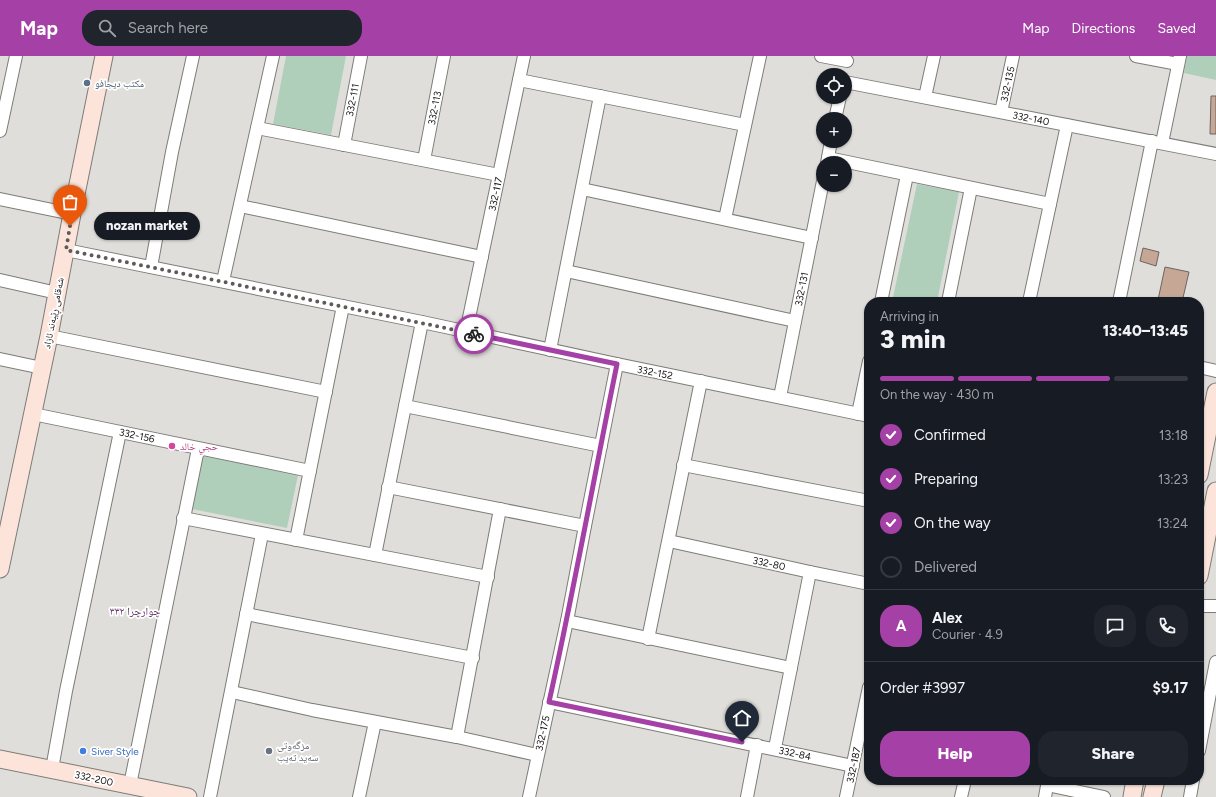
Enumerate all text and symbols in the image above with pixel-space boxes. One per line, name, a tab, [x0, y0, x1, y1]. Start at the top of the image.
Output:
search box	[82, 10, 362, 46]
text: Map	[20, 17, 58, 40]
icon: search	[96, 17, 118, 39]
text: Search here	[128, 19, 208, 37]
text: Map	[1022, 20, 1050, 37]
text: Directions	[1072, 20, 1135, 37]
text: Saved	[1157, 20, 1196, 37]
street label: 332-135	[997, 65, 1018, 103]
map controls	[816, 68, 852, 192]
button: locate	[816, 68, 852, 104]
place label: مكتب ديجافو	[95, 77, 144, 90]
marker: مكتب ديجافو	[82, 78, 92, 88]
street label: 332-111	[343, 83, 362, 118]
street label: 332-113	[425, 90, 444, 126]
street label: 332-140	[1011, 109, 1050, 128]
button: +	[816, 112, 852, 148]
button: −	[816, 156, 852, 192]
street label: 332-117	[486, 175, 506, 212]
pin	[53, 185, 87, 226]
icon: bag	[59, 191, 81, 213]
callout: nozan market	[94, 212, 200, 240]
text: nozan market	[106, 218, 188, 233]
street label: 332-131	[792, 271, 811, 307]
street label: شەقامی ڕێبەند ئازاد	[40, 276, 68, 350]
text: Arriving in	[880, 309, 939, 324]
courier	[454, 314, 494, 354]
text: 13:40–13:45	[1103, 322, 1188, 340]
icon: bike	[463, 323, 485, 345]
text: 3 min	[880, 323, 946, 355]
street label: 332-152	[636, 363, 674, 382]
text: On the way · 430 m	[880, 387, 994, 402]
icon: check	[880, 424, 902, 446]
street label: 332-156	[118, 425, 156, 446]
text: Confirmed	[914, 426, 986, 444]
text: 13:18	[1159, 428, 1188, 443]
place label: حجي خالد	[180, 440, 219, 455]
marker: حجي خالد	[167, 441, 177, 451]
icon: check	[880, 468, 902, 490]
text: Preparing	[914, 470, 978, 488]
text: 13:23	[1158, 472, 1188, 487]
icon: check	[880, 512, 902, 534]
text: On the way	[914, 514, 991, 532]
text: 13:24	[1157, 516, 1188, 531]
street label: 332-80	[751, 554, 786, 573]
text: Delivered	[914, 558, 977, 576]
district label: چوارچرا ٣٣٢	[110, 605, 160, 618]
button: chat	[1094, 605, 1136, 647]
button: phone	[1146, 605, 1188, 647]
text: Alex	[932, 609, 962, 627]
text: A	[896, 617, 906, 635]
text: Courier · 4.9	[932, 627, 1003, 642]
text: Order #3997	[880, 679, 965, 697]
text: $9.17	[1153, 679, 1188, 697]
pin	[725, 701, 759, 742]
icon: home	[731, 707, 753, 729]
street label: 332-175	[532, 714, 553, 752]
button: Help	[880, 731, 1030, 777]
button: Share	[1038, 731, 1188, 777]
place label: مزگەوتی سەید تەیب	[277, 739, 319, 764]
street label: 332-84	[777, 744, 812, 763]
place label: Siver Style	[91, 745, 139, 758]
street label: 332-187	[843, 745, 864, 784]
marker: Siver Style	[78, 746, 88, 756]
marker: مزگەوتی سەید تەیب	[264, 746, 274, 756]
street label: 332-200	[73, 768, 114, 789]

